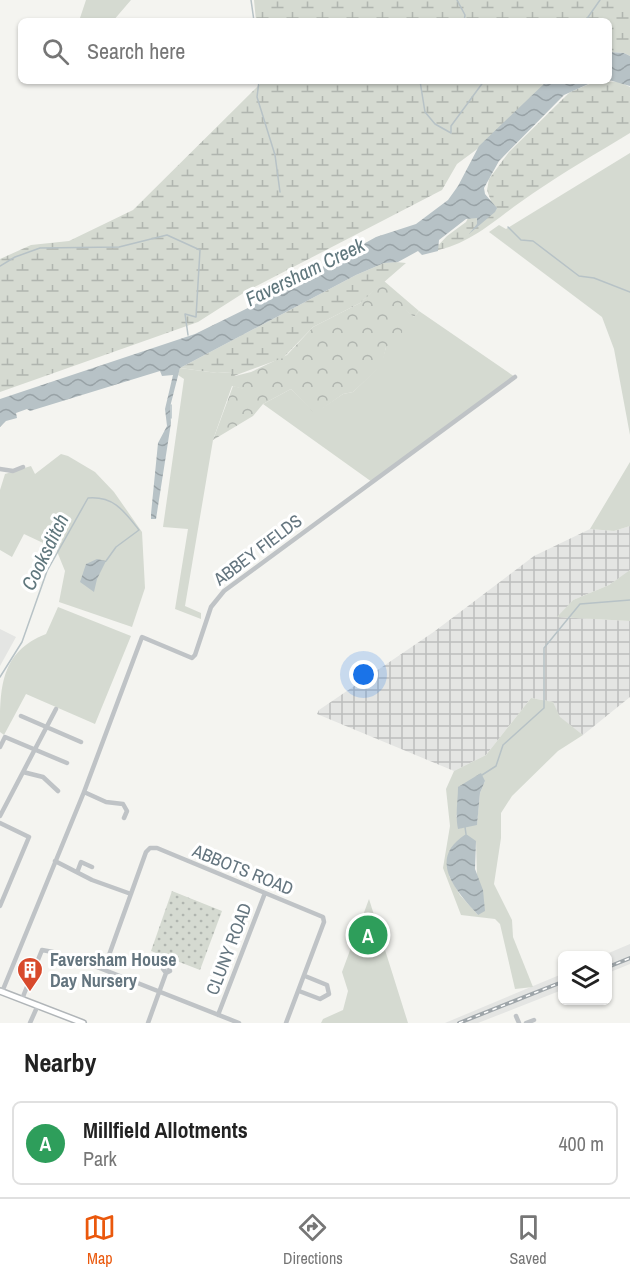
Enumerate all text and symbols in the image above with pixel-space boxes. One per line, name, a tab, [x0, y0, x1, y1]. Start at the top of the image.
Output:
search box	[18, 18, 612, 84]
icon: search	[39, 35, 72, 68]
text: Search here	[87, 36, 185, 66]
water label: Faversham Creek	[241, 231, 370, 312]
street label: ABBEY FIELDS	[208, 508, 307, 592]
water label: Cooksditch	[14, 509, 75, 595]
your location	[349, 660, 378, 689]
street label: ABBOTS ROAD	[188, 838, 297, 901]
street label: CLUNY ROAD	[200, 899, 257, 998]
pin: A	[348, 912, 388, 958]
place label: Faversham House Day Nursery	[50, 947, 176, 993]
map controls	[558, 951, 612, 1005]
button: layers	[558, 951, 612, 1005]
building icon: Faversham House Day Nursery	[15, 955, 45, 993]
text: Nearby	[24, 1045, 96, 1080]
text: Millfield Allotments	[83, 1115, 248, 1145]
text: A	[40, 1130, 51, 1157]
text: 400 m	[558, 1130, 604, 1157]
text: Park	[83, 1145, 117, 1172]
tab: Map	[83, 1211, 116, 1269]
tab: Directions	[283, 1211, 343, 1269]
tab: Saved	[509, 1211, 547, 1269]

